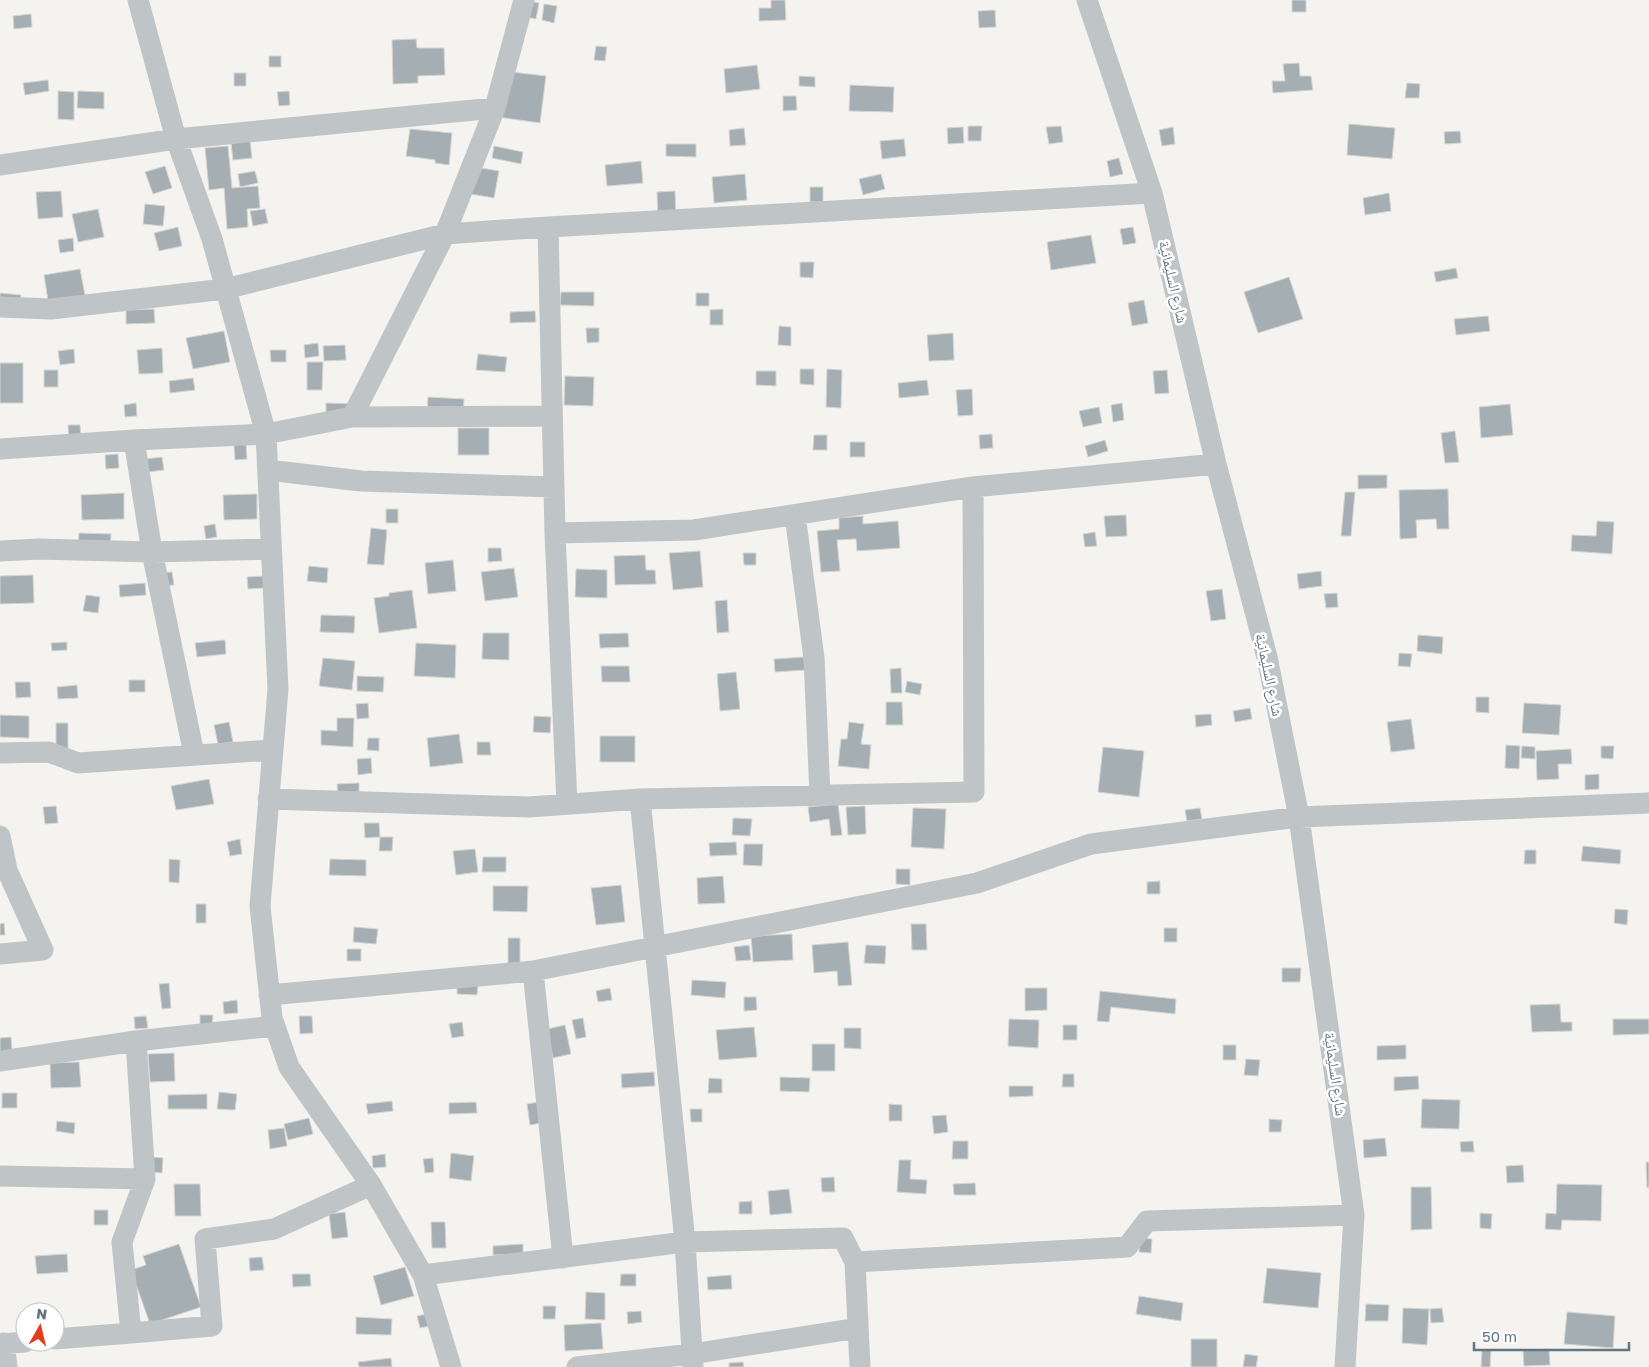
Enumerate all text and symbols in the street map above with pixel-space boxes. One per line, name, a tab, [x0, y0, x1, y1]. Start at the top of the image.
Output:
street label: شارع السليمانية	[1154, 239, 1192, 325]
street label: شارع السليمانية	[1250, 632, 1288, 718]
street label: شارع السليمانية	[1319, 1031, 1351, 1117]
north arrow	[15, 1302, 65, 1352]
text: N	[35, 1304, 48, 1323]
scale bar	[1474, 1320, 1629, 1352]
text: 50 m	[1482, 1327, 1517, 1345]

